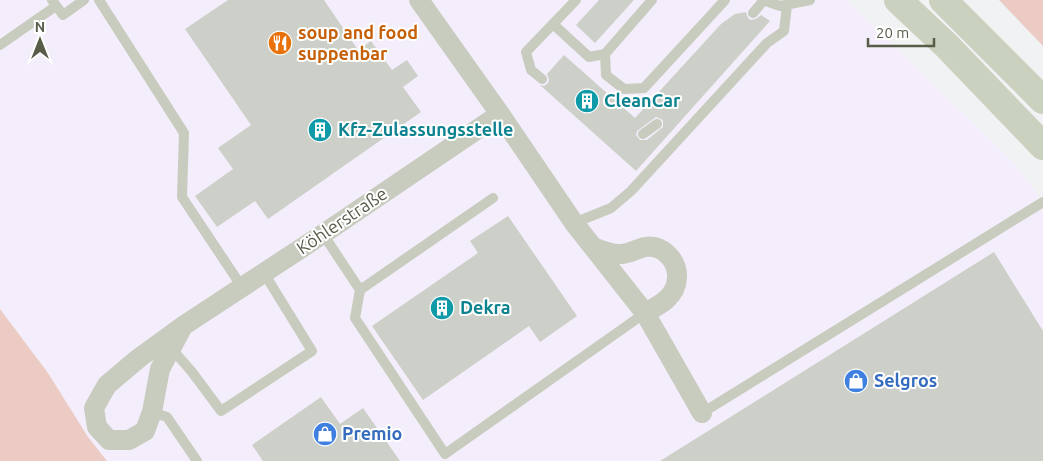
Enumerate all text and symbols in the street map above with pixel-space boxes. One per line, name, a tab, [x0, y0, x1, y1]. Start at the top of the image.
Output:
north arrow	[15, 15, 65, 65]
scale bar	[868, 15, 934, 47]
text: N	[35, 19, 45, 35]
place label: soup and food suppenbar	[298, 22, 418, 63]
text: 20 m	[876, 24, 909, 41]
restaurant icon: soup and food suppenbar	[267, 30, 293, 56]
building icon: CleanCar	[574, 88, 600, 114]
place label: CleanCar	[604, 90, 681, 110]
building icon: Kfz-Zulassungsstelle	[307, 117, 333, 143]
place label: Kfz-Zulassungsstelle	[338, 119, 513, 139]
street label: Köhlerstraße	[292, 183, 390, 258]
building icon: Dekra	[429, 295, 455, 321]
place label: Dekra	[460, 297, 511, 317]
shop icon: Selgros	[843, 368, 869, 394]
place label: Selgros	[874, 370, 937, 390]
shop icon: Premio	[312, 421, 338, 447]
place label: Premio	[342, 423, 402, 443]

